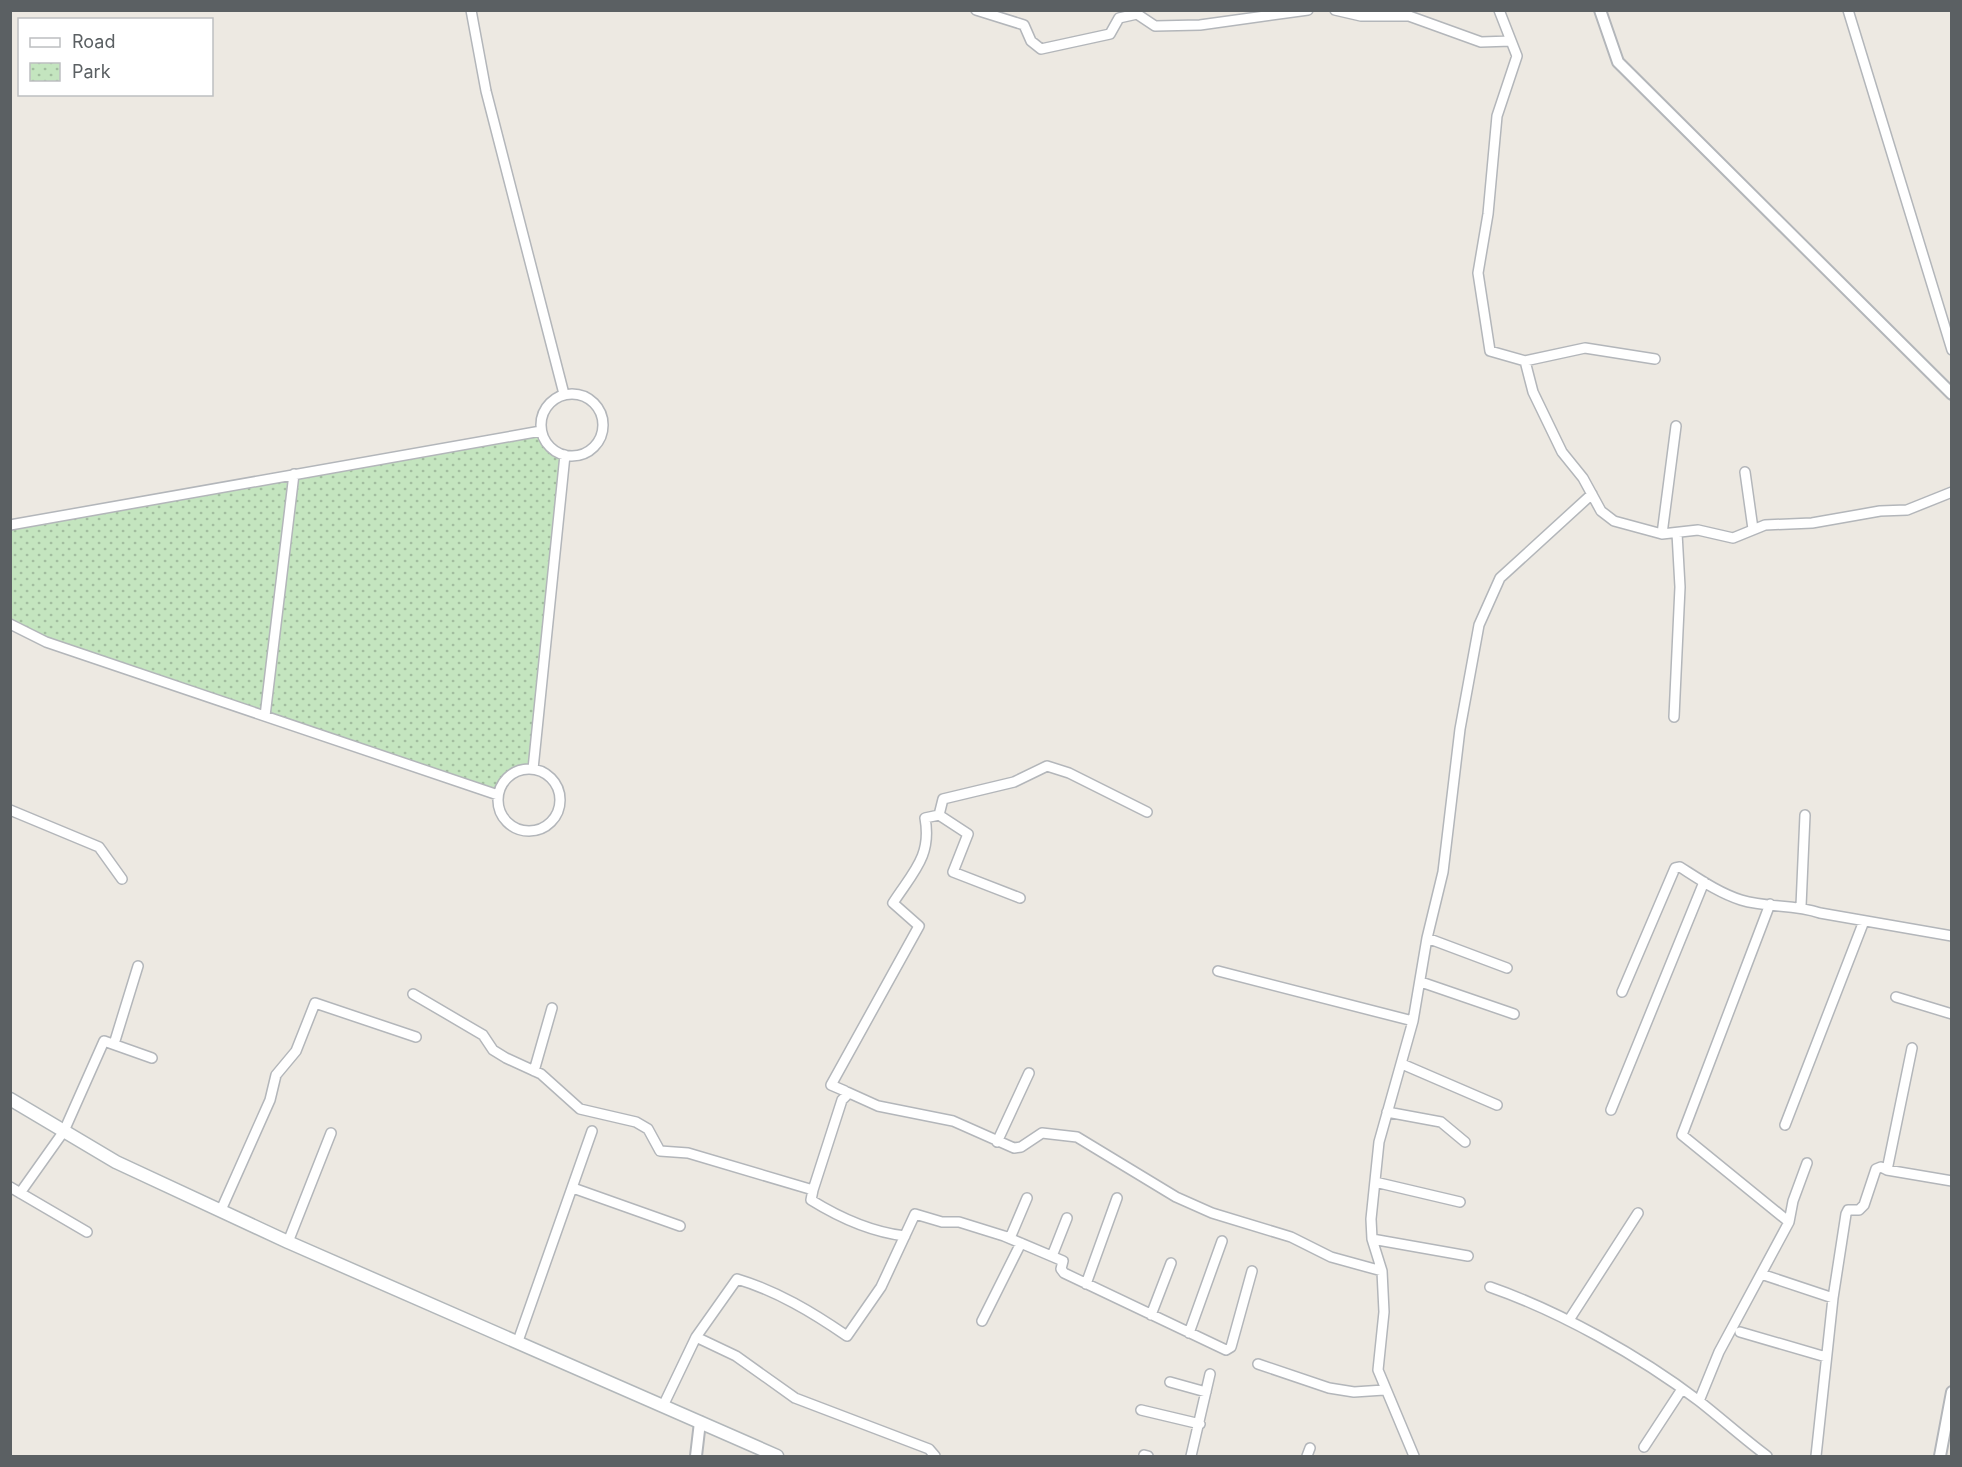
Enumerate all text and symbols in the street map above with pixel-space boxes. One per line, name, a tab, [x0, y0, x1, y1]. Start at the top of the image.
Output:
legend	[18, 18, 213, 96]
text: Road	[72, 31, 115, 52]
text: Park	[72, 61, 111, 82]

